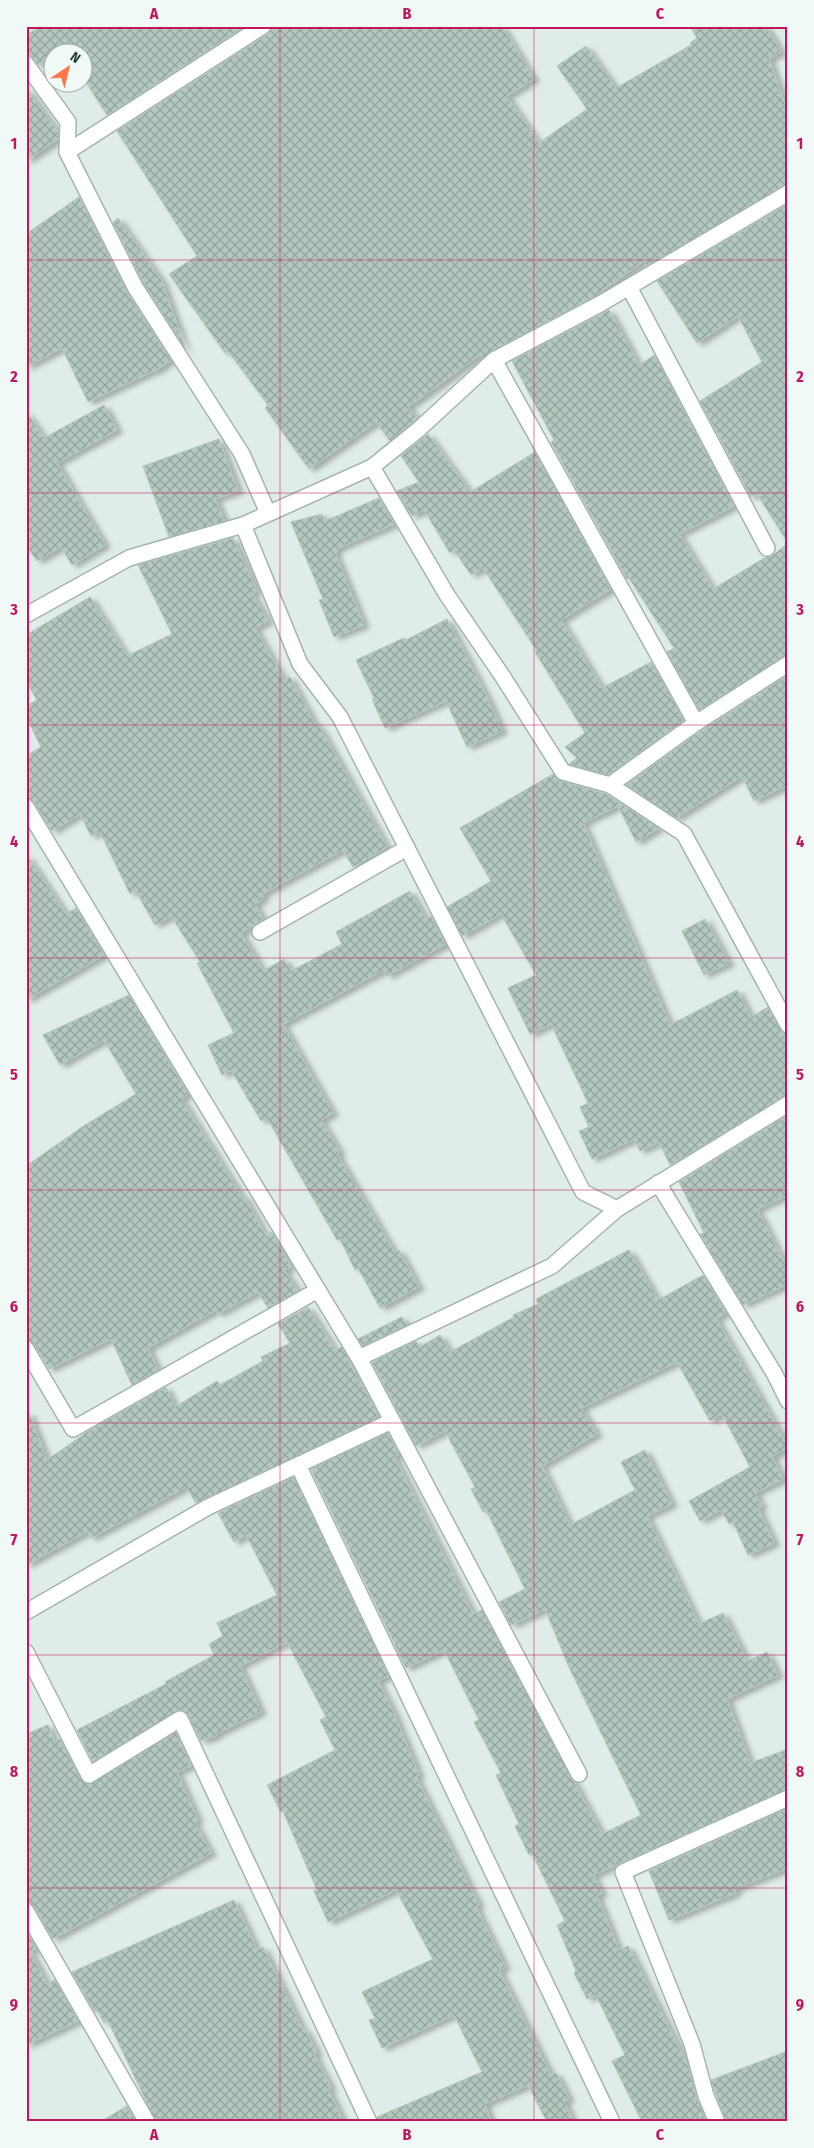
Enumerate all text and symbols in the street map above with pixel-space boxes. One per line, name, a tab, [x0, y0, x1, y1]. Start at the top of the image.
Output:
text: A	[149, 4, 159, 23]
text: B	[403, 4, 412, 23]
text: C	[656, 4, 665, 23]
north arrow	[42, 42, 92, 92]
text: N	[67, 48, 83, 67]
text: 1	[11, 134, 17, 153]
text: 1	[797, 134, 803, 153]
text: 2	[9, 367, 18, 386]
text: 2	[795, 367, 804, 386]
text: 3	[9, 600, 18, 619]
text: 3	[795, 600, 804, 619]
text: 4	[10, 832, 18, 851]
text: 4	[796, 832, 804, 851]
text: 5	[10, 1065, 18, 1084]
text: 5	[796, 1065, 804, 1084]
text: 6	[10, 1297, 18, 1316]
text: 6	[796, 1297, 804, 1316]
text: 7	[11, 1530, 18, 1549]
text: 7	[797, 1530, 804, 1549]
text: 8	[10, 1762, 19, 1781]
text: 8	[796, 1762, 805, 1781]
text: 9	[10, 1995, 18, 2014]
text: 9	[796, 1995, 804, 2014]
text: A	[149, 2125, 159, 2144]
text: B	[403, 2125, 412, 2144]
text: C	[656, 2125, 665, 2144]

